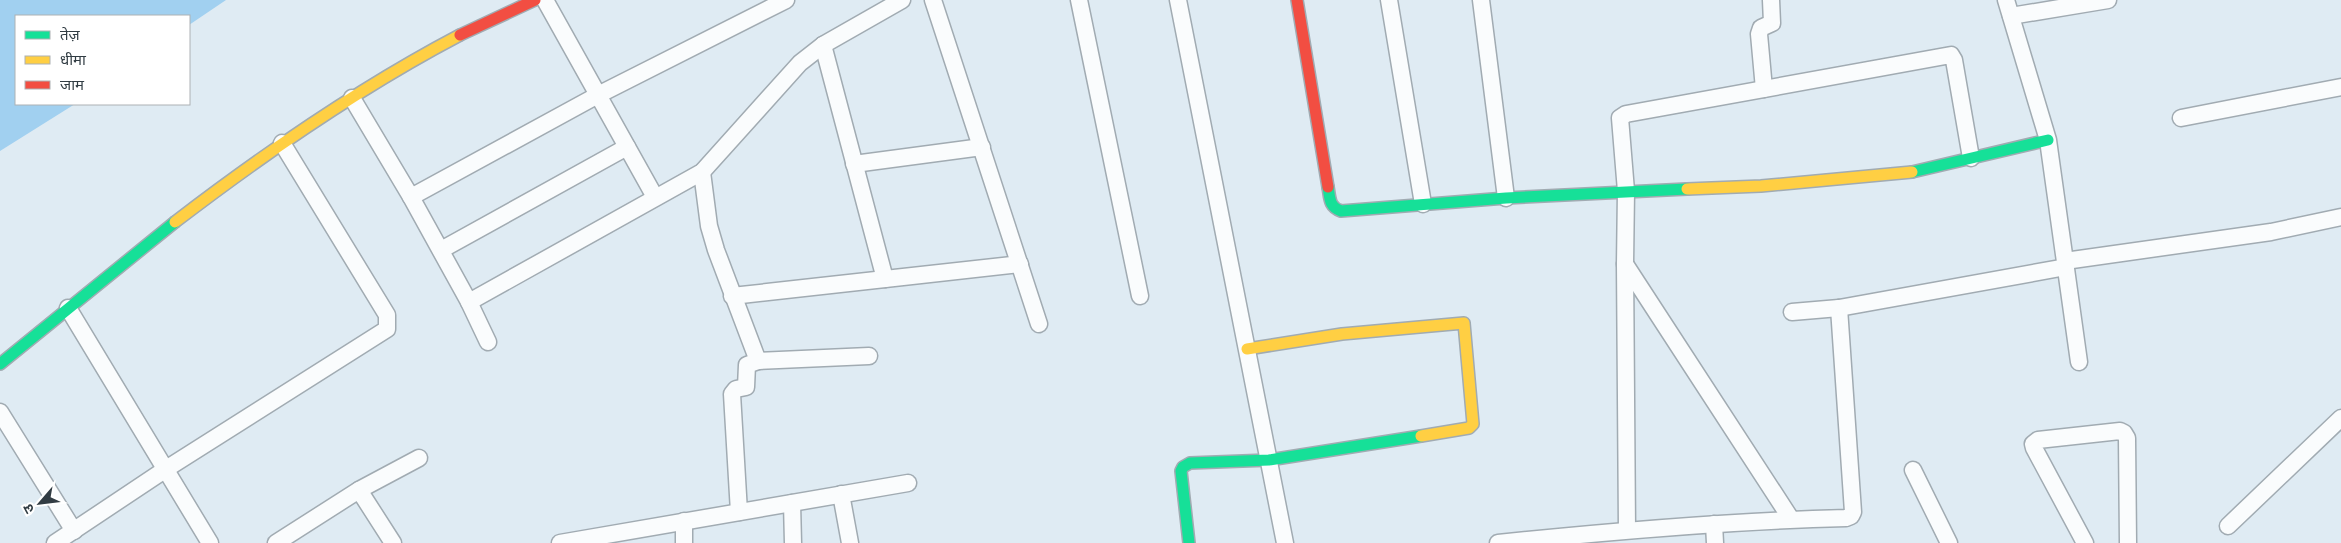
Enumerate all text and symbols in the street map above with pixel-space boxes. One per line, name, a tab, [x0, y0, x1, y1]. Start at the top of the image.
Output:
legend	[15, 15, 190, 105]
text: तेज़	[60, 25, 81, 43]
text: धीमा	[60, 50, 87, 68]
text: जाम	[60, 75, 85, 93]
north arrow	[15, 478, 65, 528]
text: उ	[18, 501, 38, 517]

